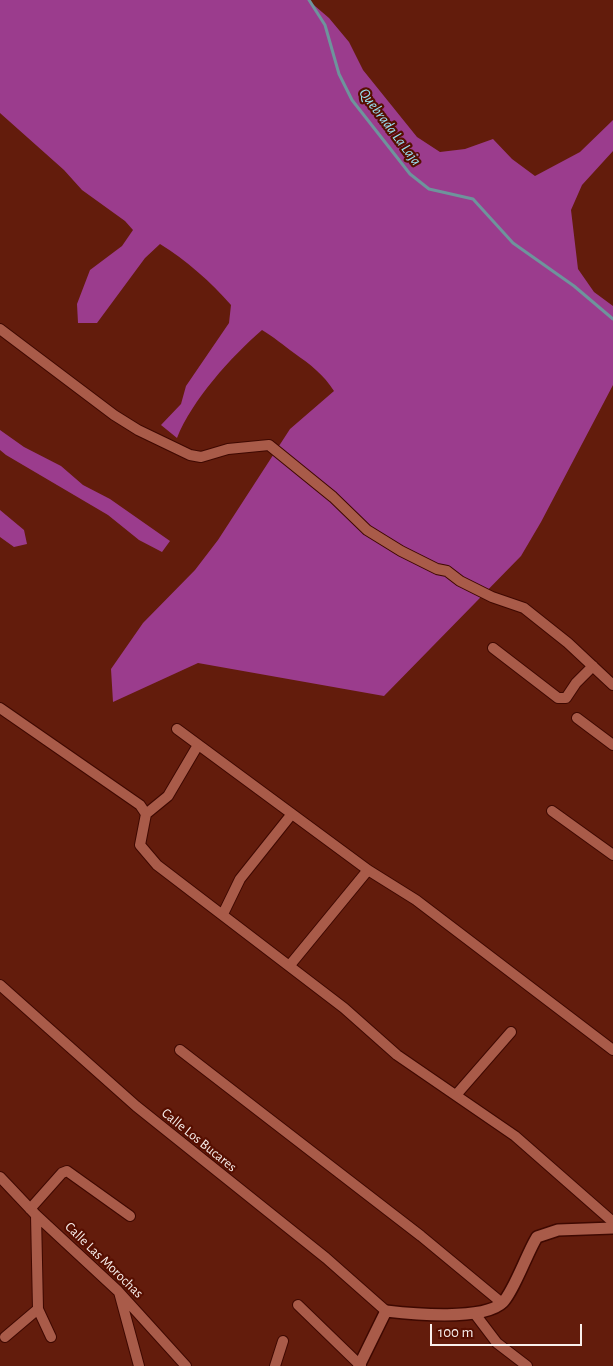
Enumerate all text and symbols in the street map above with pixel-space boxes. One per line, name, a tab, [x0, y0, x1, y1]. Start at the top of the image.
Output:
water label: Quebrada La Laja	[355, 85, 425, 169]
street label: Calle Los Bucares	[158, 1105, 240, 1175]
street label: Calle Las Morochas	[61, 1218, 147, 1302]
scale bar	[433, 1314, 586, 1346]
text: 100 m	[438, 1325, 473, 1340]

